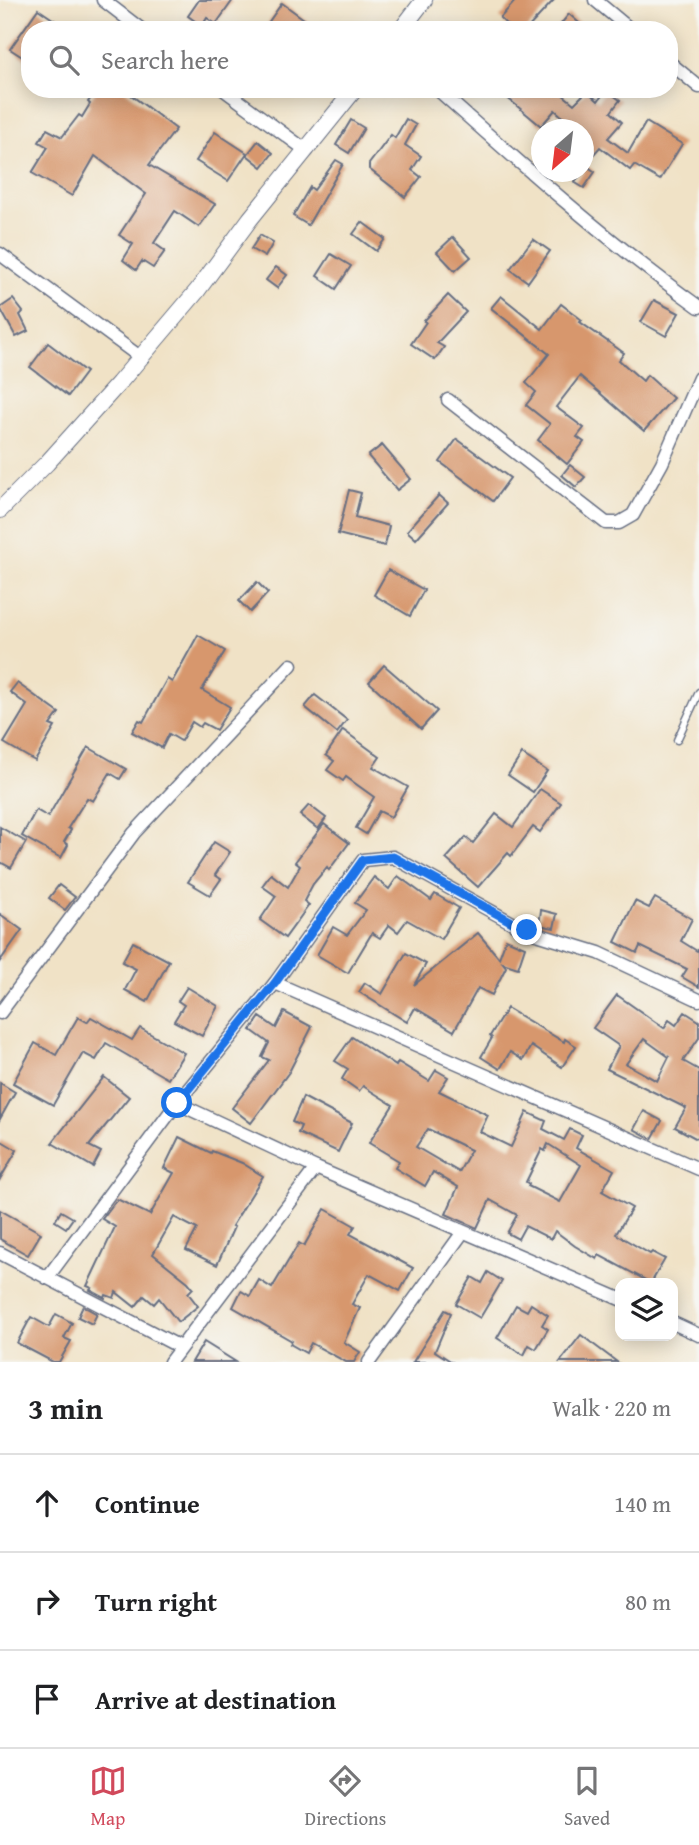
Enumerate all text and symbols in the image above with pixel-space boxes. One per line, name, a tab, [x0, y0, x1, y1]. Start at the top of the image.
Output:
search box	[21, 21, 678, 98]
text: Search here	[101, 40, 229, 79]
icon: search	[45, 41, 83, 79]
north arrow	[531, 119, 594, 182]
route end	[511, 914, 542, 945]
route start	[161, 1087, 192, 1118]
map controls	[615, 1278, 678, 1341]
button: layers	[615, 1278, 678, 1341]
text: 3 min	[28, 1386, 103, 1430]
text: Walk · 220 m	[552, 1391, 671, 1424]
icon: ahead	[28, 1484, 66, 1522]
text: Continue	[95, 1484, 200, 1523]
text: 140 m	[614, 1487, 671, 1520]
icon: right	[28, 1582, 66, 1620]
text: Turn right	[95, 1582, 217, 1621]
text: 80 m	[625, 1585, 671, 1618]
icon: arrive	[28, 1680, 66, 1718]
text: Arrive at destination	[95, 1680, 336, 1719]
tab: Map	[89, 1762, 127, 1832]
tab: Directions	[305, 1762, 386, 1832]
tab: Saved	[564, 1762, 610, 1832]

